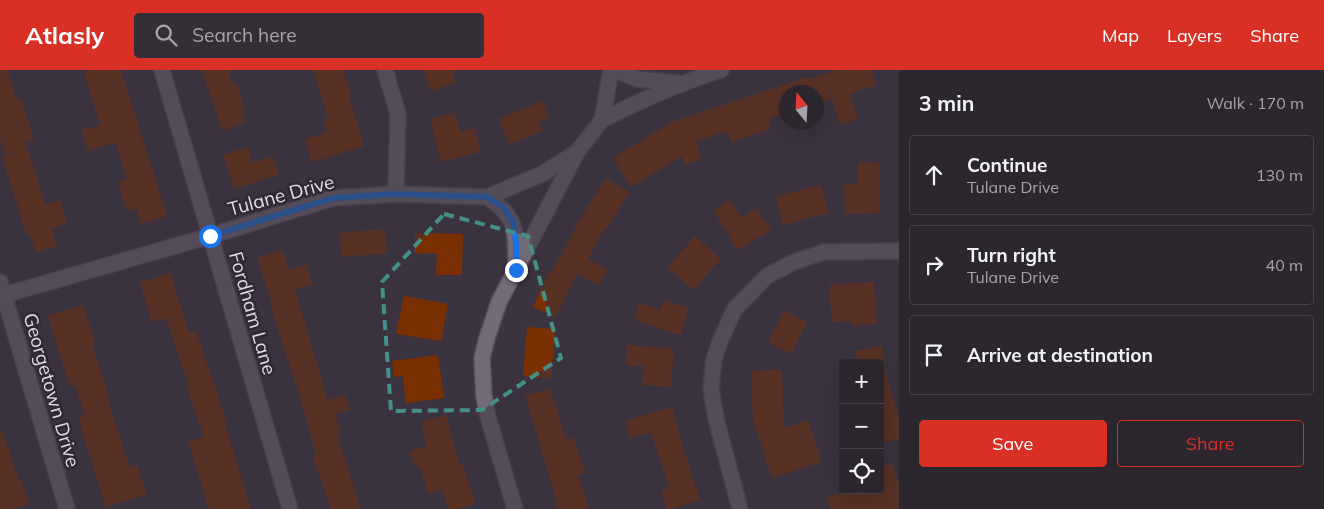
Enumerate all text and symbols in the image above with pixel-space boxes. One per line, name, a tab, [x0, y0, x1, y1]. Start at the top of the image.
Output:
search box	[134, 13, 484, 58]
text: Atlasly	[25, 20, 104, 50]
icon: search	[152, 21, 180, 49]
text: Search here	[192, 23, 297, 47]
text: Map	[1102, 24, 1139, 47]
text: Layers	[1167, 24, 1222, 47]
text: Share	[1250, 24, 1299, 47]
north arrow	[779, 85, 824, 130]
text: 3 min	[919, 90, 974, 116]
text: Walk · 170 m	[1206, 93, 1304, 113]
text: Continue	[967, 153, 1047, 177]
icon: ahead	[920, 161, 948, 189]
text: 130 m	[1256, 165, 1303, 185]
street label: Tulane Drive	[225, 169, 337, 221]
text: Tulane Drive	[967, 177, 1059, 197]
route start	[199, 225, 222, 248]
text: Turn right	[967, 243, 1056, 267]
street label: Fordham Lane	[224, 249, 282, 377]
icon: right	[920, 251, 948, 279]
text: 40 m	[1266, 255, 1303, 275]
route end	[505, 259, 528, 282]
text: Tulane Drive	[967, 267, 1059, 287]
street label: Georgetown Drive	[18, 310, 86, 470]
icon: arrive	[920, 341, 948, 369]
text: Arrive at destination	[967, 343, 1153, 367]
map controls	[839, 359, 884, 494]
button: +	[839, 359, 884, 404]
button: −	[839, 404, 884, 449]
button: Save	[919, 420, 1107, 467]
button: Share	[1117, 420, 1304, 467]
button: locate	[839, 449, 884, 494]

